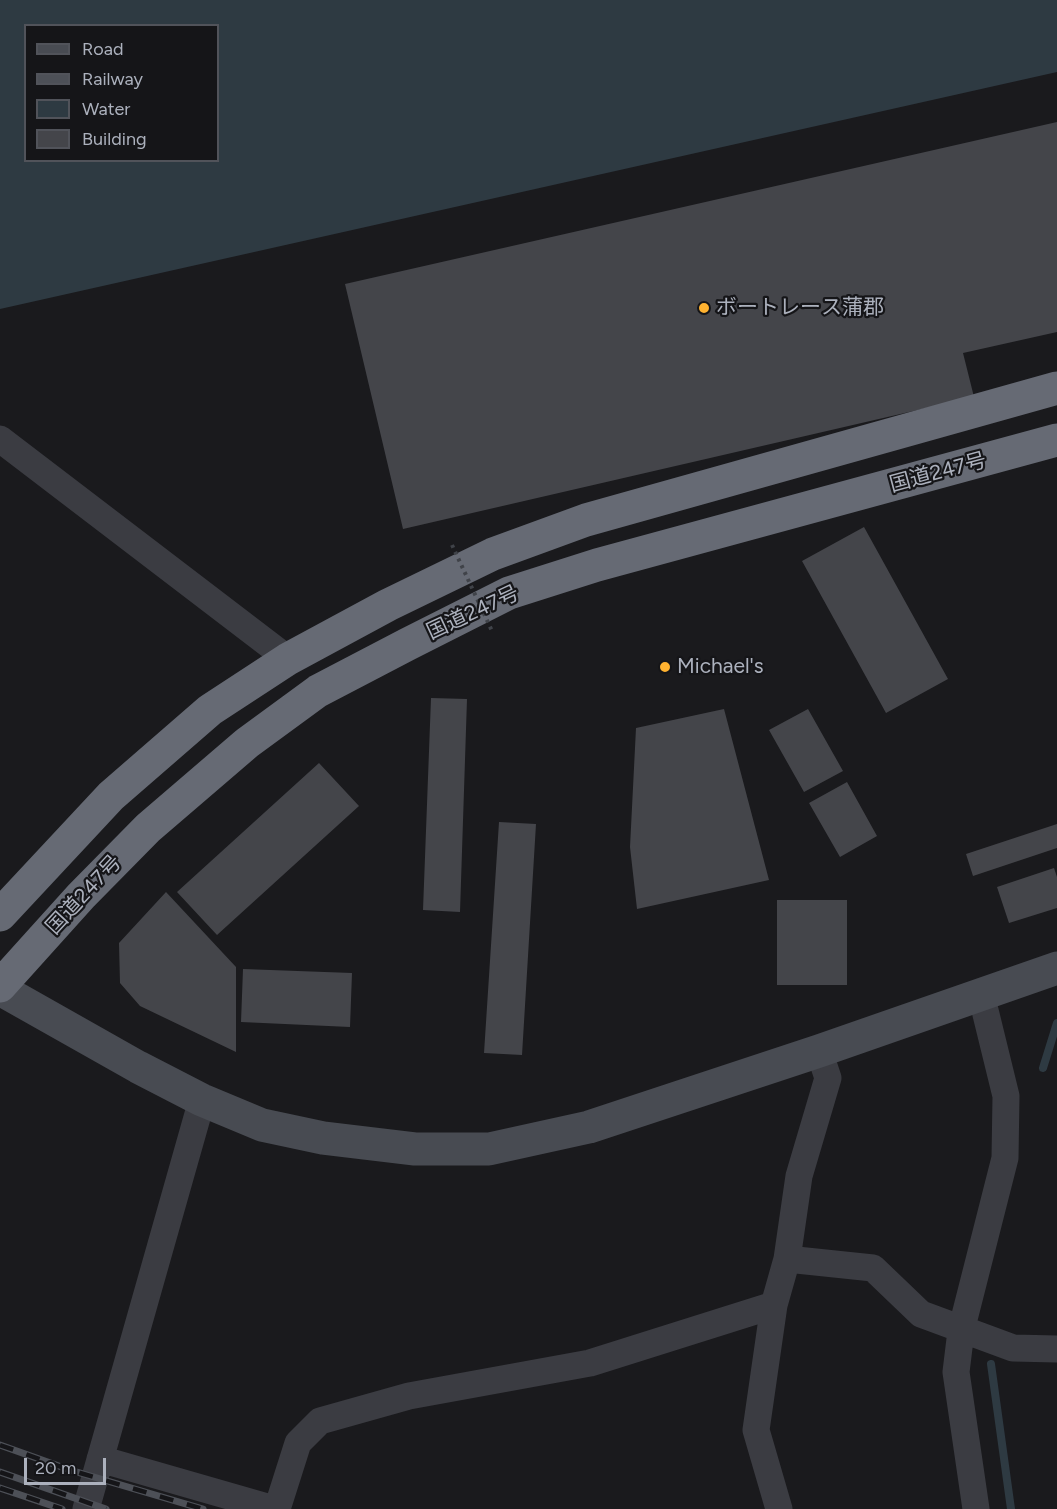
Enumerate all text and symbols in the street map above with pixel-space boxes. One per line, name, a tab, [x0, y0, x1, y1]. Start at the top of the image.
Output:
legend	[24, 24, 219, 162]
text: Road	[82, 38, 123, 60]
text: Railway	[82, 68, 143, 90]
text: Water	[82, 98, 130, 120]
text: Building	[82, 128, 147, 150]
place label: ボートレース蒲郡	[716, 295, 884, 321]
marker: ボートレース蒲郡	[697, 301, 711, 315]
street label: 国道247号	[887, 448, 989, 498]
street label: 国道247号	[423, 581, 523, 645]
place label: Michael's	[677, 654, 763, 680]
marker: Michael's	[658, 660, 672, 674]
street label: 国道247号	[41, 850, 127, 940]
scale bar	[27, 1446, 110, 1484]
text: 20 m	[35, 1457, 76, 1479]

